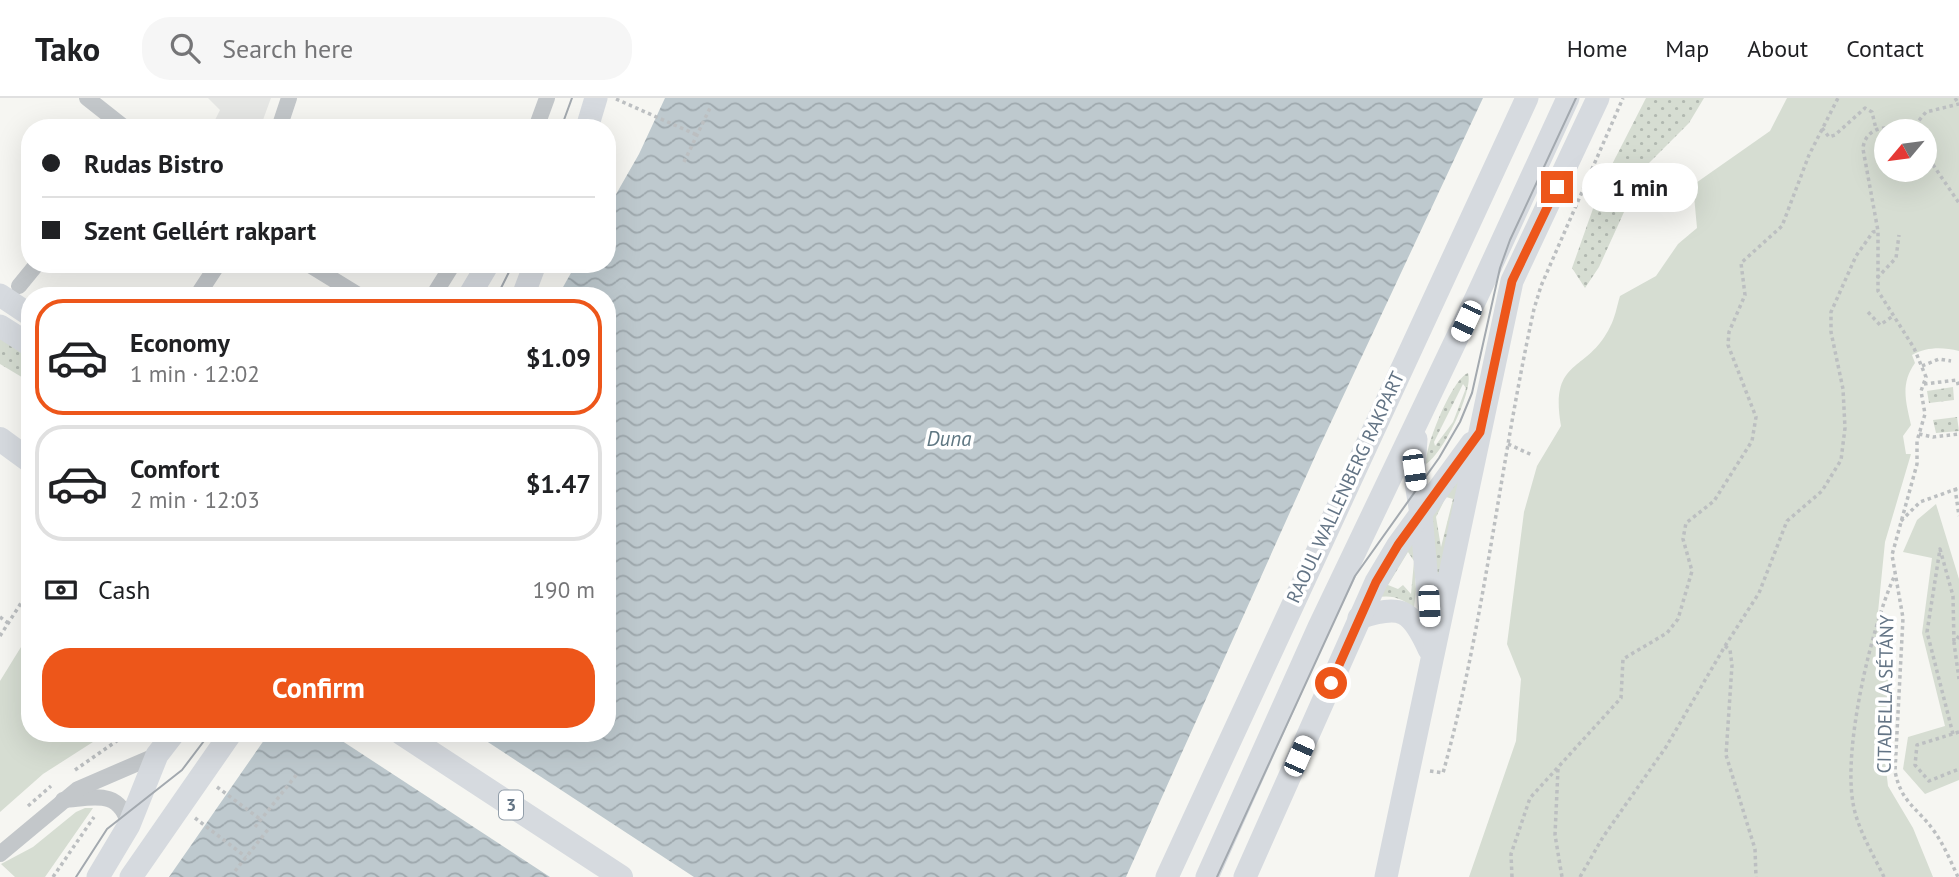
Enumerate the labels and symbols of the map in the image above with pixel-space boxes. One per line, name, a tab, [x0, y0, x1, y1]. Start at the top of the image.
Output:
north arrow	[1874, 119, 1937, 182]
callout: 1 min	[1582, 162, 1697, 212]
route end	[1541, 171, 1573, 203]
car	[1448, 298, 1485, 344]
street label: RAOUL WALLENBERG RAKPART	[1281, 367, 1409, 607]
water label: Duna	[927, 425, 972, 452]
car	[1401, 448, 1428, 492]
car	[1418, 584, 1441, 628]
street label: CITADELLA SÉTÁNY	[1872, 614, 1898, 773]
route start	[1315, 667, 1347, 699]
car	[1281, 733, 1318, 779]
road number: 3	[499, 790, 523, 820]

